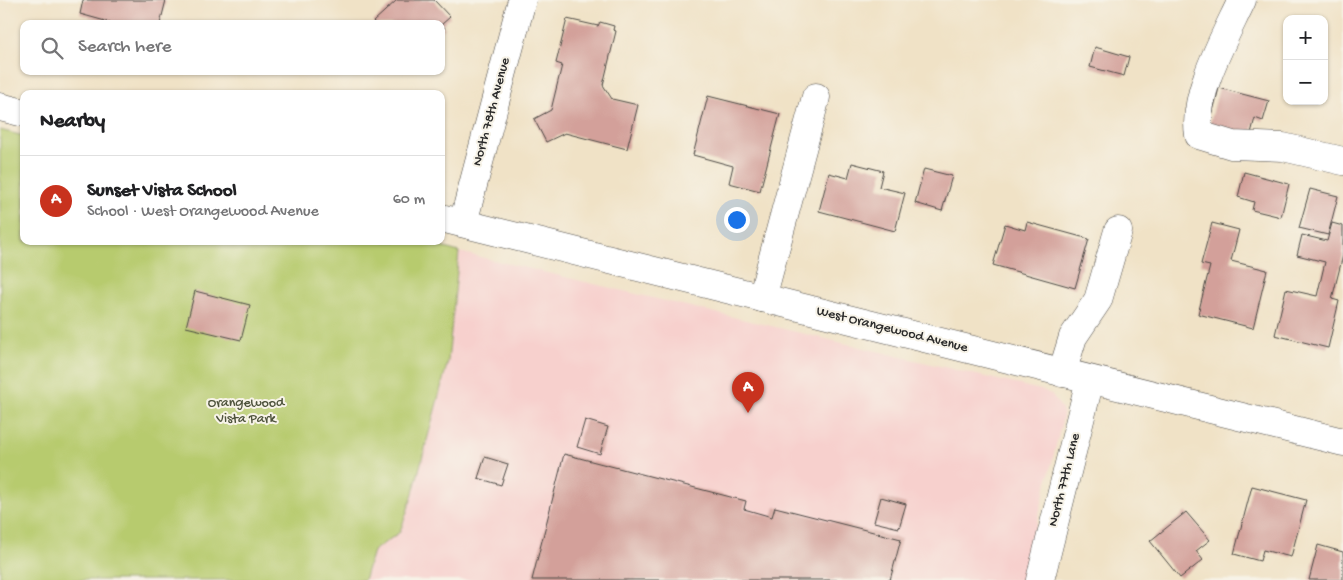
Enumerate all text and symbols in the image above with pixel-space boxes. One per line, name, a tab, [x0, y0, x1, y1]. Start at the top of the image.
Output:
map controls	[1283, 15, 1328, 105]
button: +	[1283, 15, 1328, 60]
search box	[20, 20, 445, 75]
icon: search	[38, 34, 66, 62]
text: Search here	[78, 36, 172, 59]
street label: North 78th Avenue	[469, 55, 515, 168]
button: −	[1283, 60, 1328, 105]
text: Nearby	[40, 110, 105, 135]
text: Sunset Vista School	[87, 180, 237, 203]
text: A	[51, 191, 61, 210]
text: 60 m	[393, 191, 425, 210]
text: School · West Orangewood Avenue	[87, 203, 319, 222]
your location	[724, 207, 750, 233]
street label: West Orangewood Avenue	[815, 303, 970, 357]
pin: A	[732, 372, 764, 413]
park label: Orangewood Vista Park	[208, 395, 286, 428]
street label: North 77th Lane	[1045, 431, 1085, 529]

